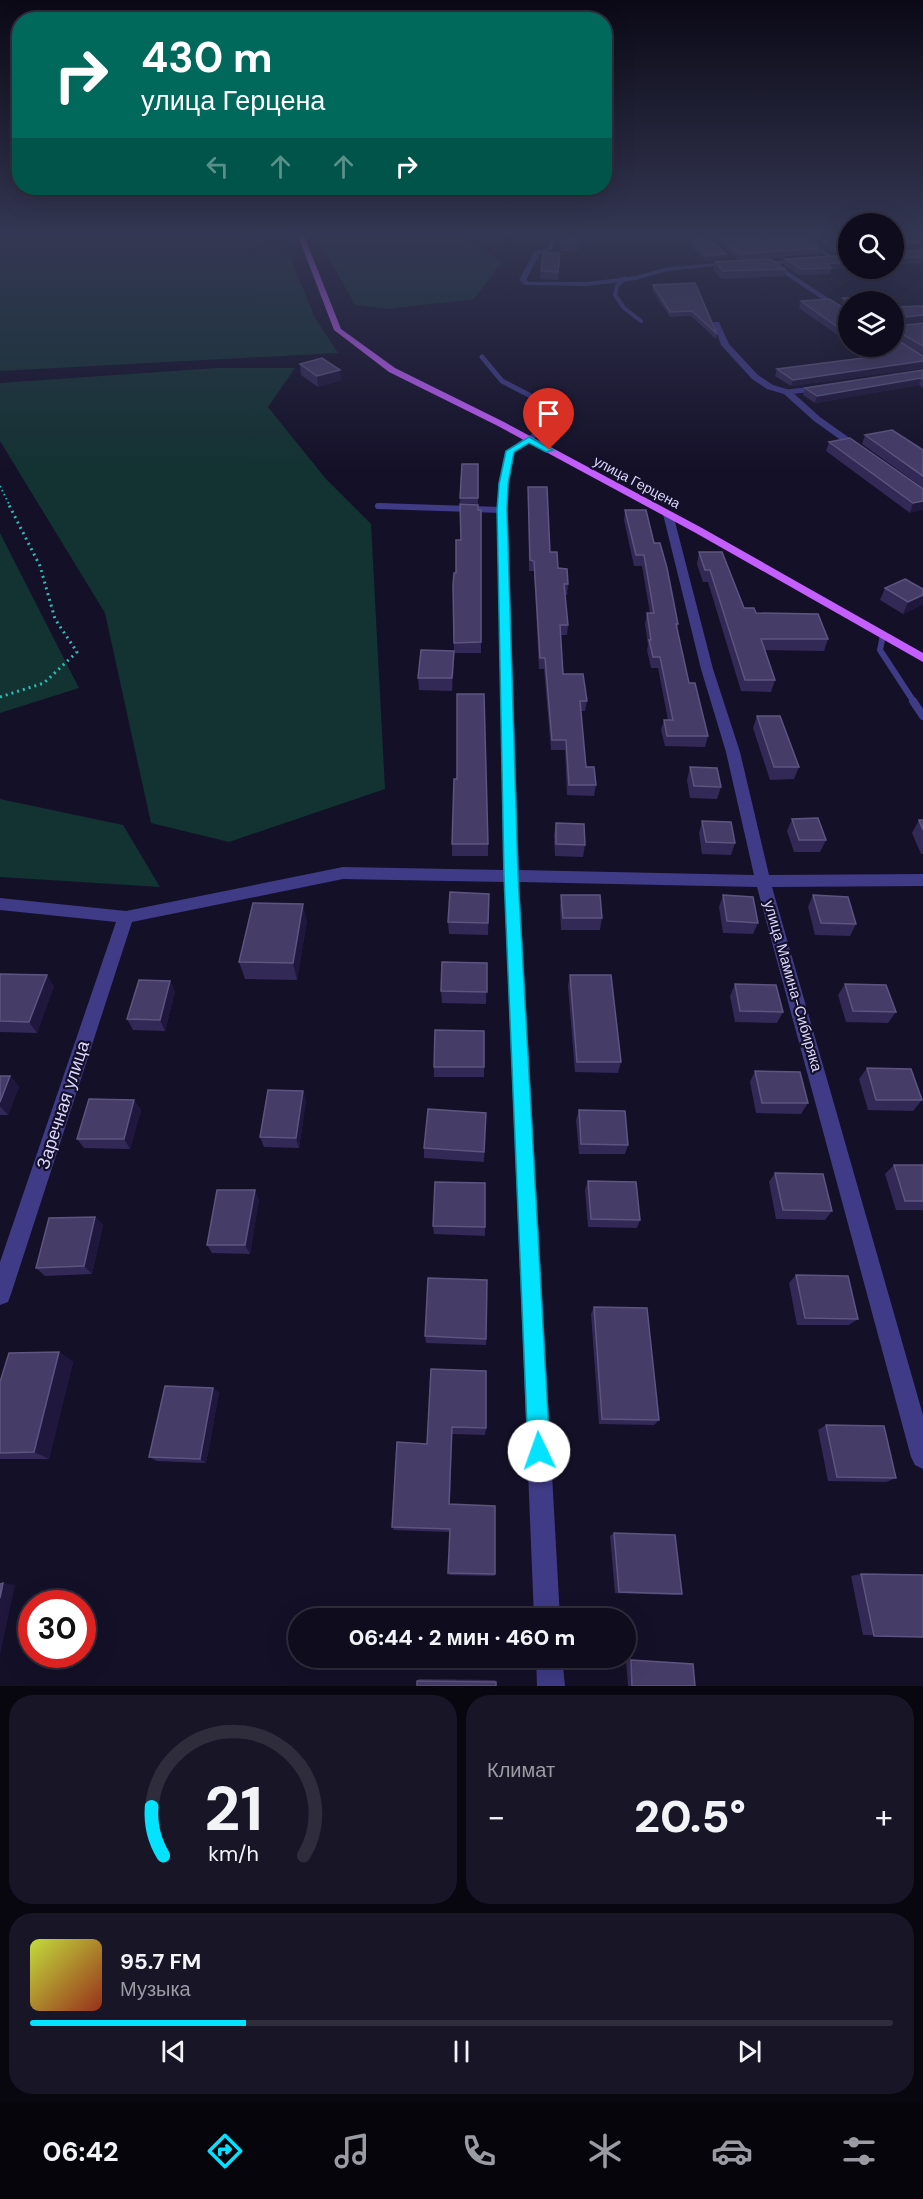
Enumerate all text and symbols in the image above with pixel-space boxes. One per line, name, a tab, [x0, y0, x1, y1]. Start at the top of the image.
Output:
text: 430 m	[141, 30, 273, 85]
icon: right	[42, 36, 120, 114]
text: улица Герцена	[141, 83, 325, 118]
icon: left	[201, 150, 234, 183]
icon: ahead	[264, 150, 297, 183]
icon: ahead	[327, 150, 360, 183]
icon: right	[390, 150, 423, 183]
map controls	[838, 213, 904, 357]
button: search	[838, 213, 904, 279]
button: layers	[838, 291, 904, 357]
pin	[523, 388, 574, 450]
icon: arrive	[532, 397, 565, 430]
street label: улица Герцена	[591, 452, 684, 512]
street label: улица Мамина-Сибиряка	[759, 898, 827, 1075]
street label: Заречная улица	[31, 1037, 95, 1172]
position arrow	[507, 1419, 571, 1483]
speed limit sign: 30	[18, 1590, 96, 1668]
text: 06:44 · 2 мин · 460 m	[349, 1623, 575, 1652]
text: Климат	[487, 1757, 555, 1783]
text: 21	[204, 1768, 262, 1849]
text: 20.5°	[634, 1787, 746, 1846]
text: −	[487, 1795, 505, 1838]
text: +	[875, 1795, 893, 1838]
text: km/h	[208, 1841, 258, 1869]
text: 95.7 FM	[120, 1947, 201, 1976]
text: Музыка	[120, 1976, 191, 2002]
icon: previous	[157, 2035, 190, 2068]
icon: pause	[445, 2035, 478, 2068]
icon: next	[733, 2035, 766, 2068]
icon: directions	[204, 2130, 246, 2172]
icon: music	[331, 2130, 373, 2172]
icon: phone	[458, 2130, 500, 2172]
icon: climate	[584, 2130, 626, 2172]
icon: car	[711, 2130, 753, 2172]
icon: filters	[838, 2130, 880, 2172]
text: 06:42	[42, 2134, 119, 2169]

